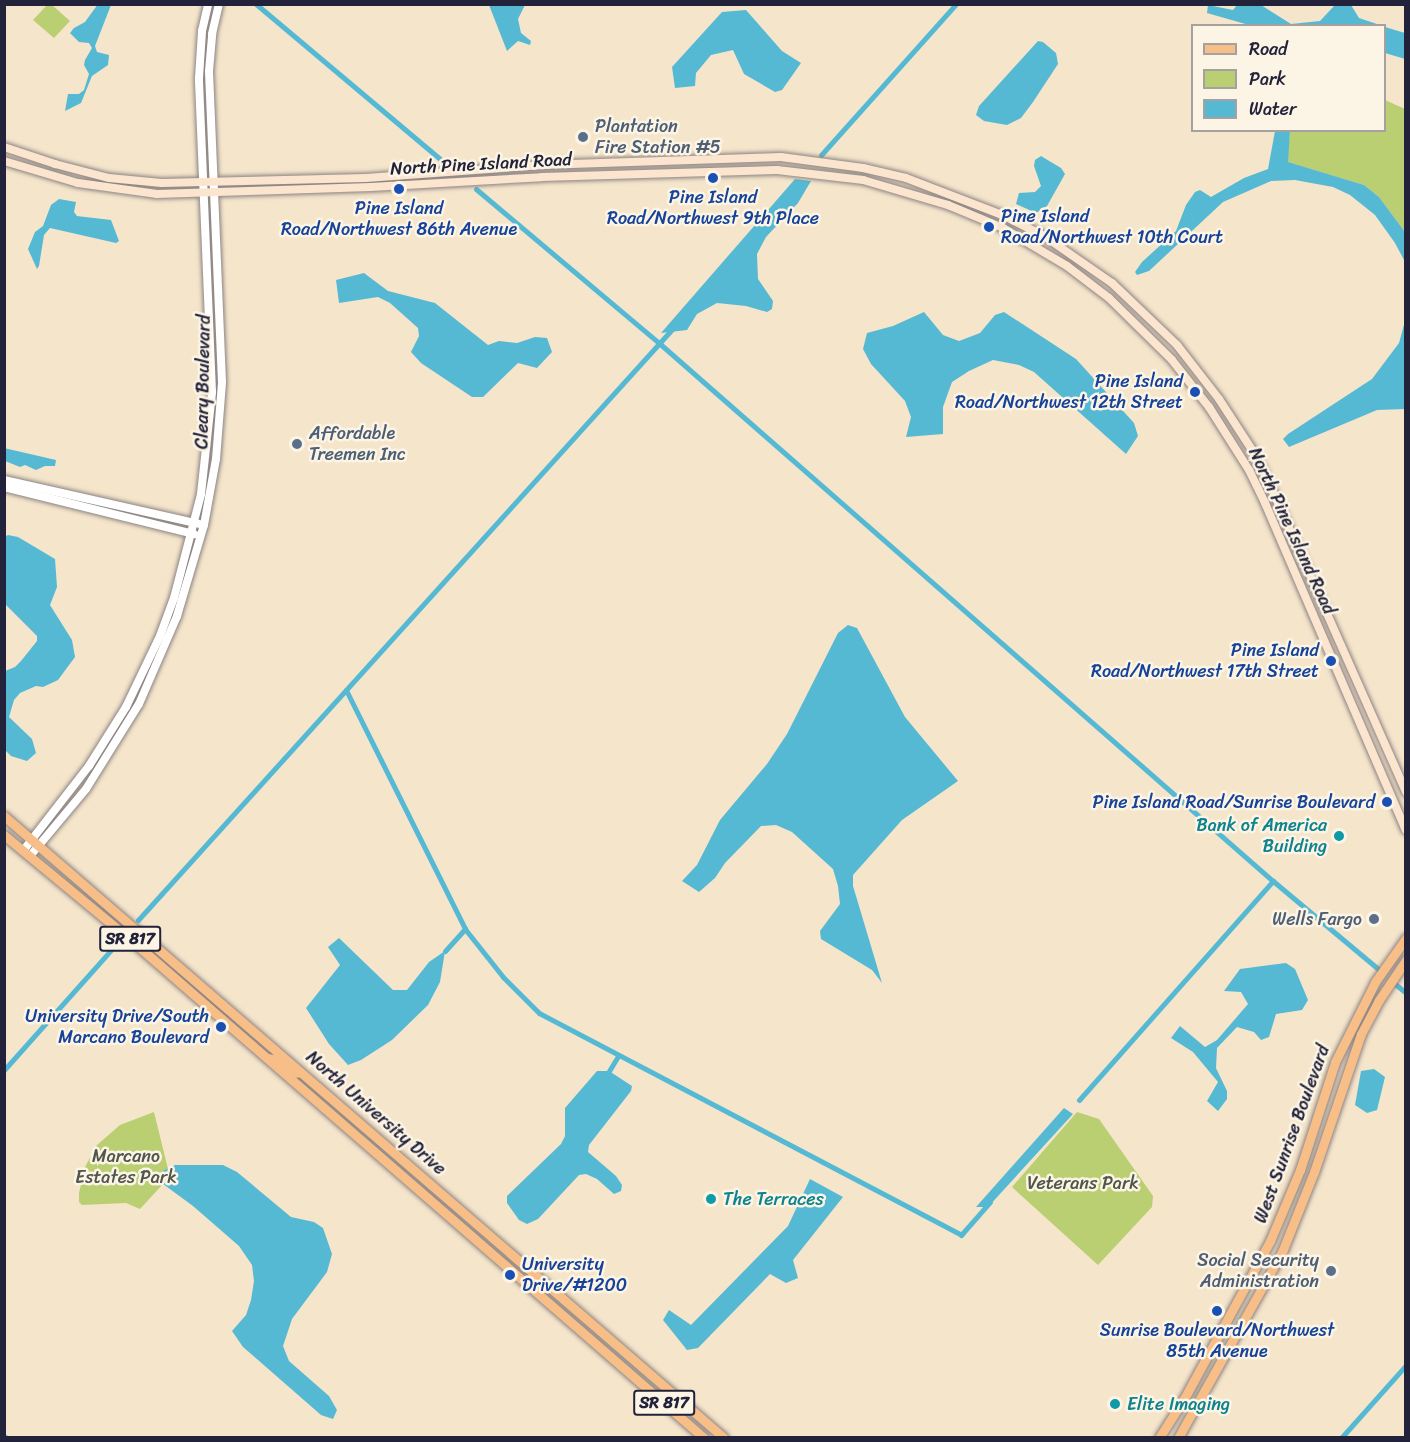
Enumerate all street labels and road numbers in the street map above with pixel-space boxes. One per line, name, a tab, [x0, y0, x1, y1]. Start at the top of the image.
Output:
street label: North Pine Island Road	[389, 148, 573, 180]
street label: Cleary Boulevard	[191, 315, 215, 449]
street label: North Pine Island Road	[1244, 444, 1340, 618]
road number: SR 817	[98, 926, 162, 952]
street label: West Sunrise Boulevard	[1250, 1043, 1334, 1225]
street label: North University Drive	[302, 1046, 450, 1180]
road number: SR 817	[632, 1390, 696, 1416]

